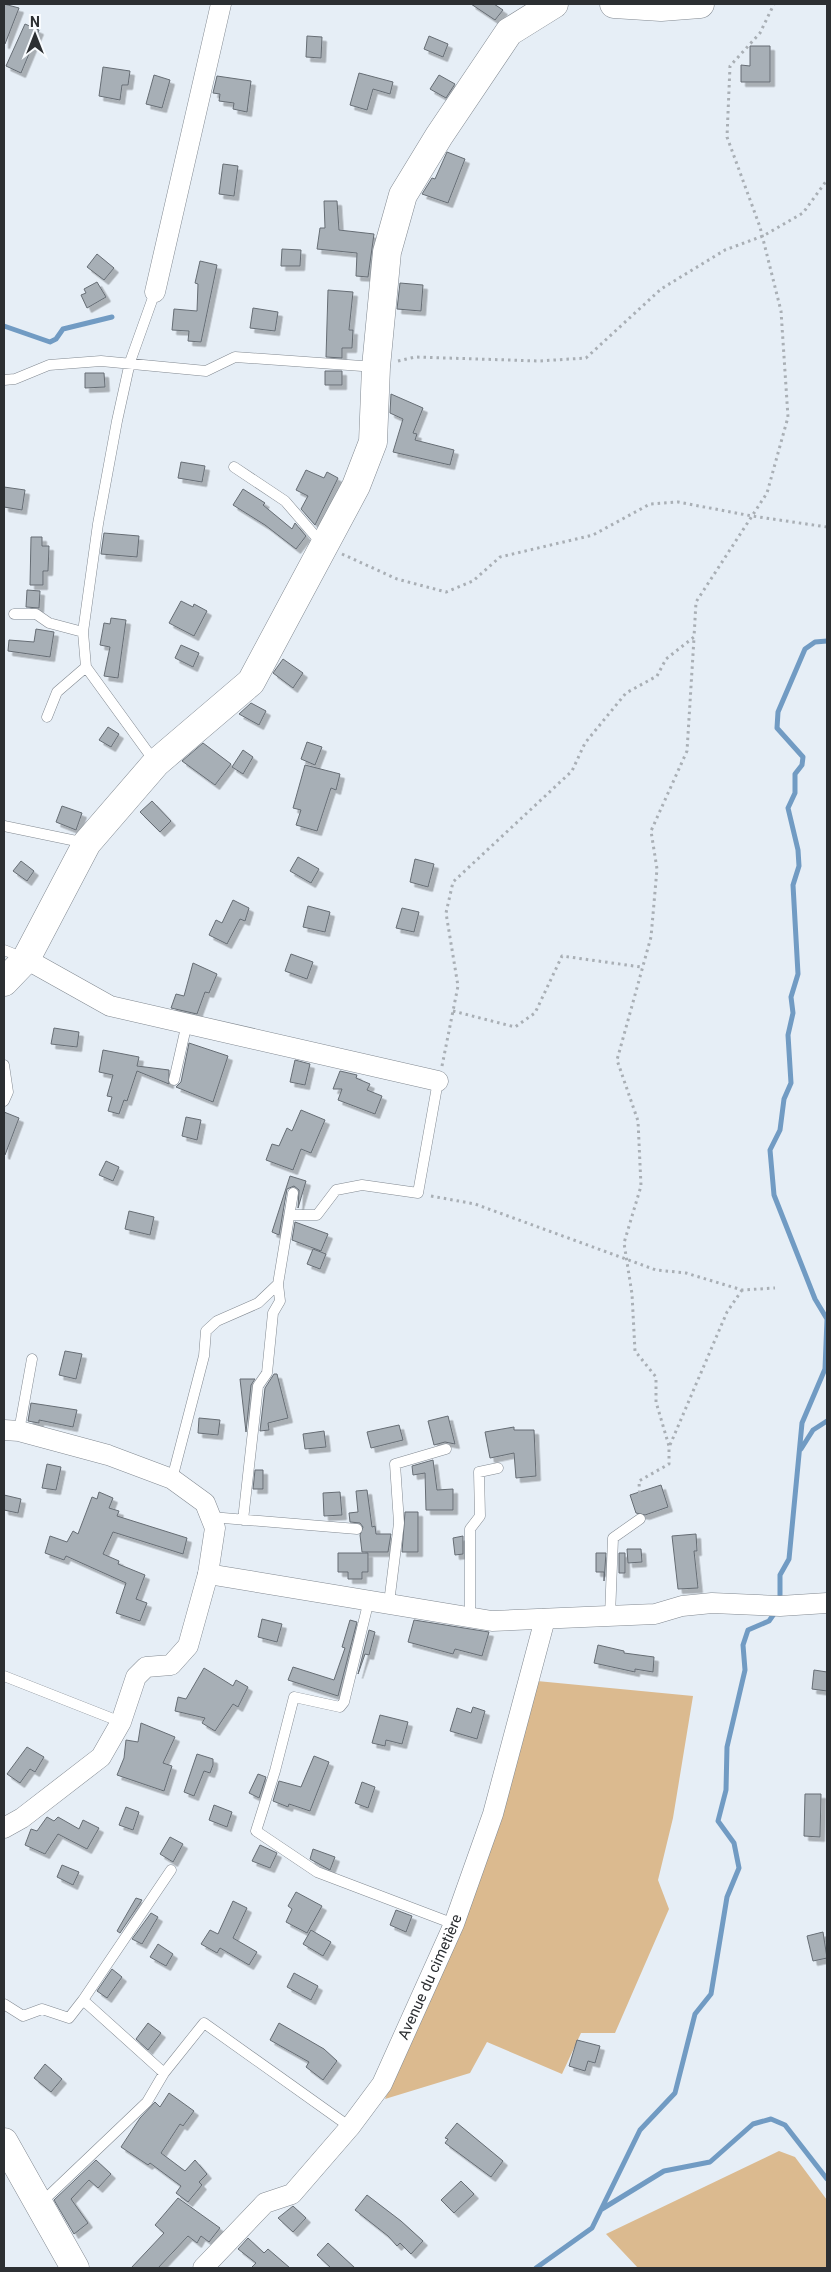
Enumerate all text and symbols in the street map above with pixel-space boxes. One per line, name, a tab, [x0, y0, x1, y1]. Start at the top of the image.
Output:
north arrow	[10, 10, 60, 60]
text: N	[30, 14, 40, 30]
street label: Avenue du cimetière	[394, 1912, 466, 2042]

